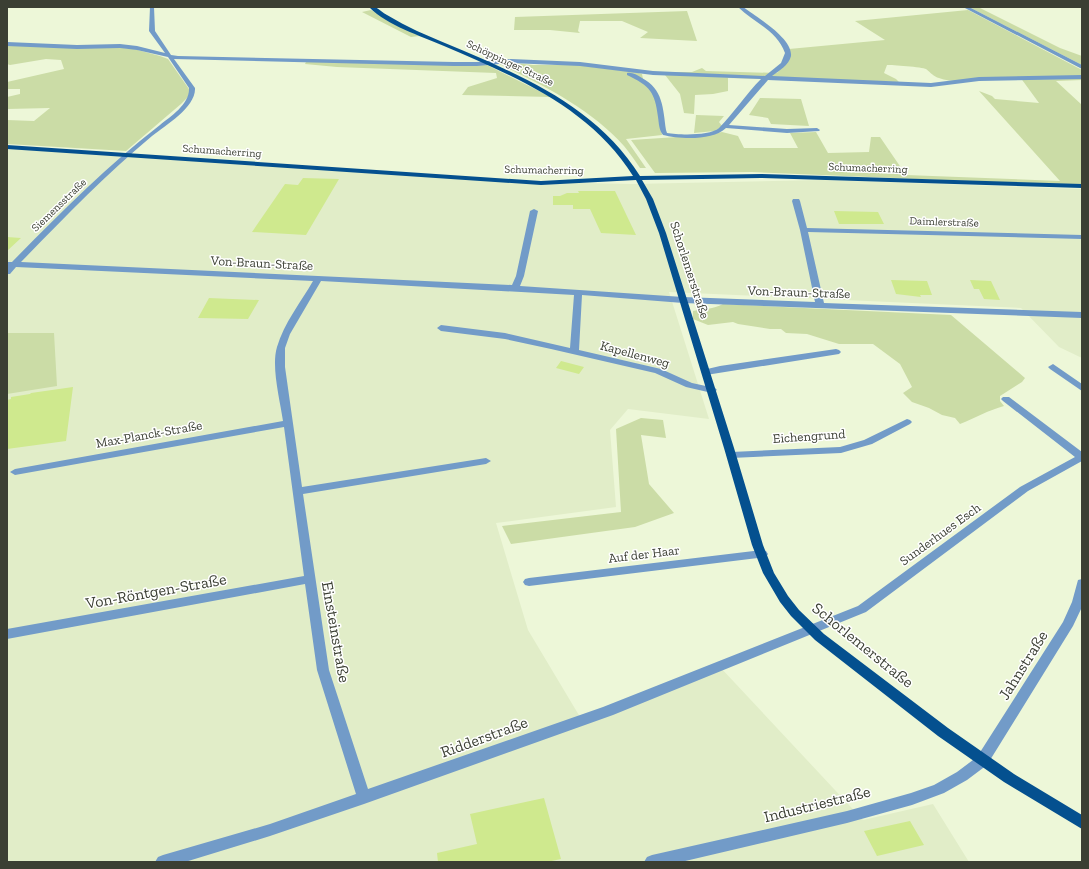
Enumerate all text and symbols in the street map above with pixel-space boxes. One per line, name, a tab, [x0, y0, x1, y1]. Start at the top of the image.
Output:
street label: Schöppinger Straße	[464, 37, 556, 89]
street label: Schumacherring	[182, 142, 262, 160]
street label: Schumacherring	[828, 160, 908, 176]
street label: Schumacherring	[504, 163, 584, 177]
street label: Siemensstraße	[29, 176, 89, 234]
street label: Daimlerstraße	[909, 214, 979, 230]
street label: Schorlemerstraße	[667, 219, 713, 321]
street label: Von-Braun-Straße	[209, 253, 314, 273]
street label: Von-Braun-Straße	[747, 283, 850, 301]
street label: Kapellenweg	[599, 338, 671, 370]
street label: Max-Planck-Straße	[95, 417, 203, 451]
street label: Eichengrund	[772, 426, 846, 446]
street label: Sunderhues Esch	[897, 499, 984, 568]
street label: Auf der Haar	[607, 542, 681, 566]
street label: Von-Röntgen-Straße	[83, 569, 228, 613]
street label: Einsteinstraße	[318, 580, 354, 684]
street label: Schorlemerstraße	[808, 598, 918, 692]
street label: Jahnstraße	[994, 627, 1052, 703]
street label: Ridderstraße	[438, 712, 530, 762]
street label: Industriestraße	[762, 782, 872, 826]

